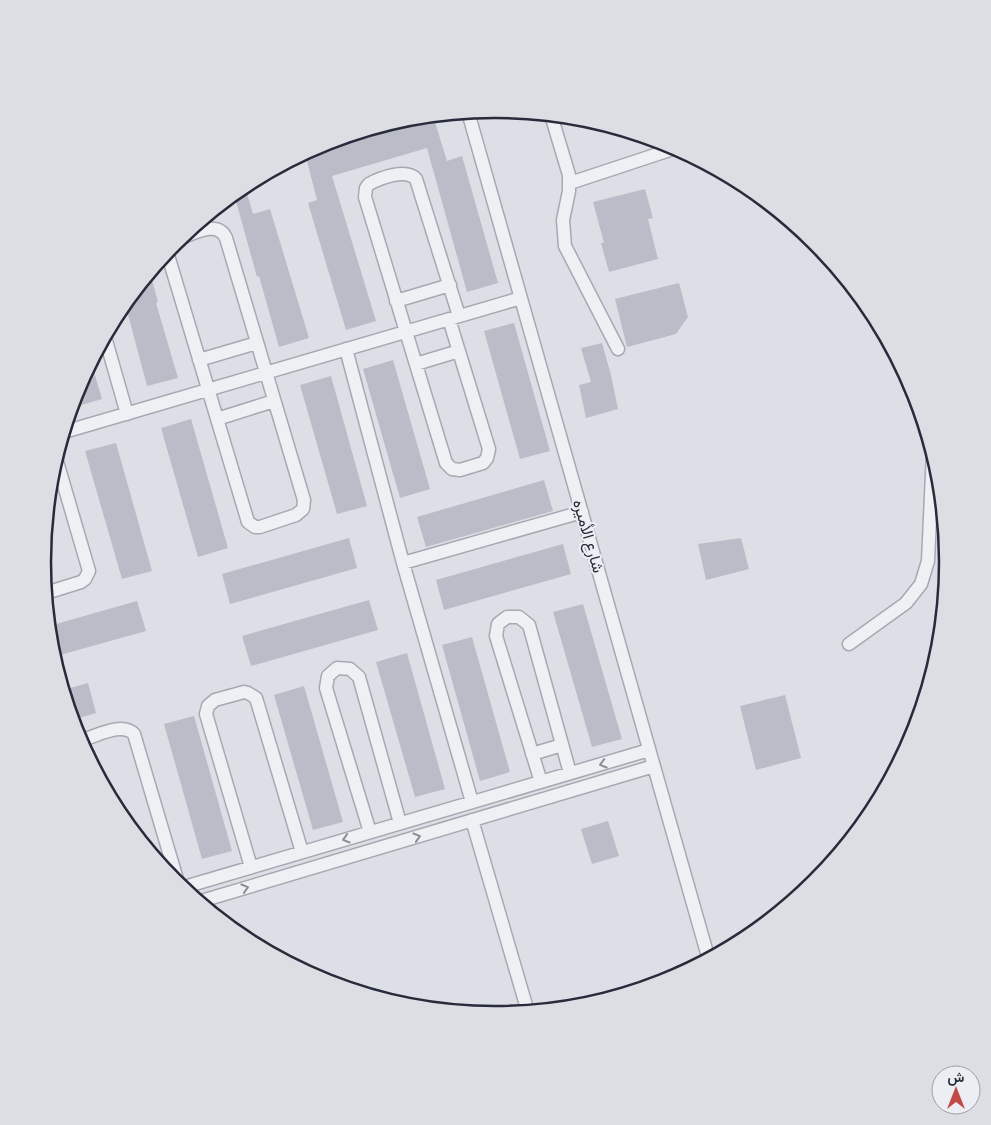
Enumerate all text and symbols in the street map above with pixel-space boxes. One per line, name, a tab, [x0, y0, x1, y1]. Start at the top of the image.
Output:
street label: شارع الأميره	[567, 497, 609, 576]
one-way arrow	[599, 758, 607, 768]
one-way arrow	[413, 832, 421, 842]
one-way arrow	[342, 834, 351, 844]
one-way arrow	[240, 883, 249, 893]
north arrow	[931, 1065, 981, 1115]
text: ش	[948, 1068, 965, 1088]

